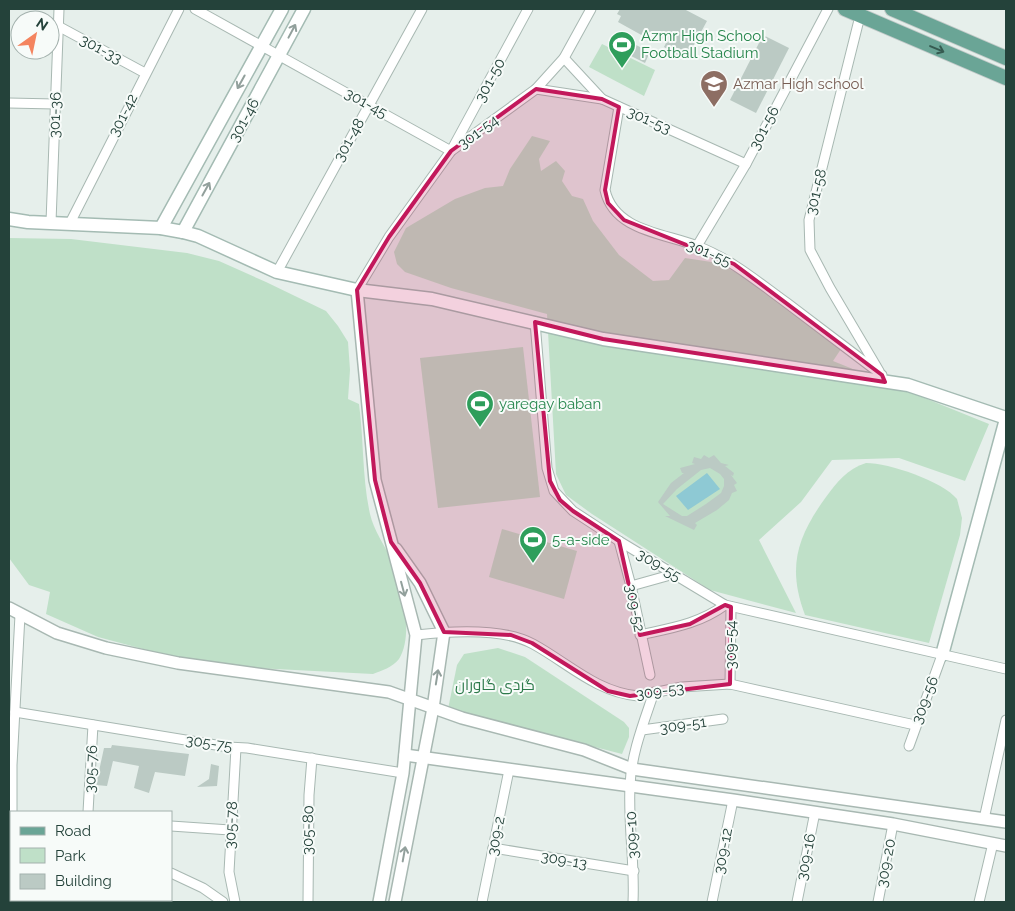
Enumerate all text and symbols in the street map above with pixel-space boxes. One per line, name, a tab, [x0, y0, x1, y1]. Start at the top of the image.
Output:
north arrow	[10, 10, 60, 60]
text: N	[33, 14, 51, 34]
one-way arrow	[287, 23, 297, 38]
place label: Azmr High School Football Stadium	[641, 27, 766, 62]
street label: 301-33	[77, 30, 125, 68]
sports icon: Azmr High School Football Stadium	[607, 30, 637, 69]
one-way arrow	[929, 45, 944, 54]
street label: 301-50	[471, 55, 509, 105]
school or university icon: Azmar High school	[699, 69, 729, 108]
one-way arrow	[236, 74, 246, 89]
place label: Azmar High school	[733, 75, 864, 93]
street label: 301-45	[341, 84, 391, 122]
street label: 301-42	[105, 90, 141, 139]
street label: 301-36	[45, 92, 65, 138]
street label: 301-46	[225, 95, 263, 145]
street label: 301-53	[624, 102, 674, 138]
street label: 301-56	[745, 103, 783, 153]
street label: 301-54	[454, 111, 502, 153]
street label: 301-48	[330, 115, 368, 165]
street label: 301-58	[802, 167, 830, 217]
one-way arrow	[202, 182, 212, 197]
street label: 301-55	[684, 236, 734, 270]
sports icon: yaregay baban	[465, 389, 495, 428]
place label: yaregay baban	[499, 395, 601, 413]
sports icon: 5-a-side	[518, 525, 548, 564]
place label: 5-a-side	[552, 531, 610, 549]
street label: 309-55	[634, 545, 684, 585]
one-way arrow	[399, 580, 409, 596]
street label: 309-52	[622, 583, 648, 634]
street label: 309-54	[722, 621, 740, 669]
one-way arrow	[433, 670, 443, 686]
street label: 309-56	[908, 674, 942, 726]
park label: گردی گاوران	[455, 676, 535, 695]
street label: 309-53	[635, 679, 685, 703]
street label: 309-51	[659, 713, 708, 737]
street label: 305-75	[184, 731, 234, 755]
street label: 305-76	[81, 744, 101, 794]
street label: 305-78	[221, 800, 241, 849]
street label: 305-80	[299, 805, 317, 855]
legend	[10, 811, 172, 901]
street label: 309-10	[622, 811, 642, 859]
street label: 309-2	[483, 814, 509, 857]
text: Road	[55, 822, 91, 840]
street label: 309-12	[710, 826, 736, 876]
street label: 309-16	[793, 832, 819, 882]
street label: 309-20	[872, 837, 900, 889]
text: Park	[55, 847, 86, 865]
one-way arrow	[399, 847, 409, 863]
street label: 309-13	[539, 847, 589, 873]
text: Building	[55, 872, 112, 890]

